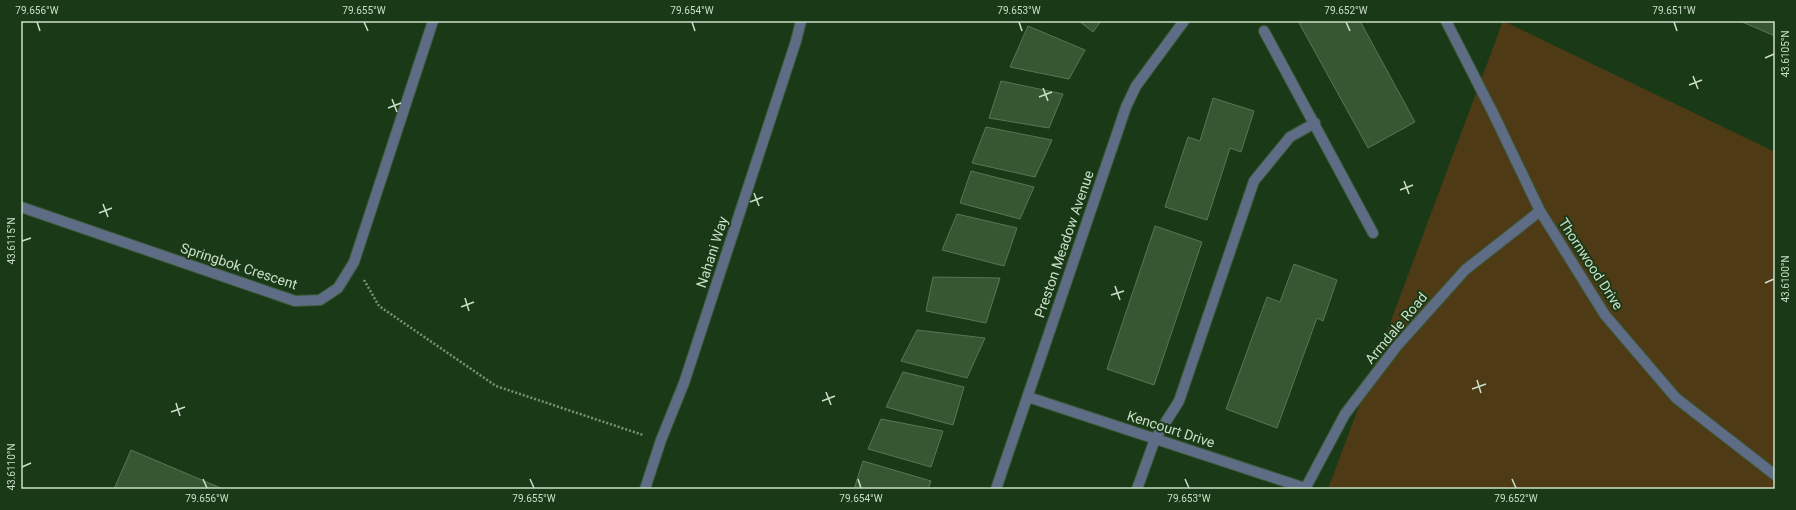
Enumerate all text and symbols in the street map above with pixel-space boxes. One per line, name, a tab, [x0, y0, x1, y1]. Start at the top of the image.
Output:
text: 79.656°W	[15, 5, 59, 16]
text: 79.655°W	[342, 5, 386, 16]
text: 79.654°W	[670, 5, 714, 16]
text: 79.653°W	[997, 5, 1041, 16]
text: 79.652°W	[1324, 5, 1368, 16]
text: 79.651°W	[1652, 5, 1696, 16]
text: 43.6105°N	[1780, 30, 1791, 78]
street label: Preston Meadow Avenue	[1031, 168, 1097, 320]
street label: Nahani Way	[693, 214, 731, 290]
street label: Thornwood Drive	[1555, 215, 1627, 313]
text: 43.6115°N	[6, 217, 17, 265]
street label: Springbok Crescent	[179, 240, 300, 293]
text: 43.6100°N	[1780, 255, 1791, 303]
street label: Armdale Road	[1362, 289, 1430, 367]
street label: Kencourt Drive	[1125, 407, 1217, 451]
text: 43.6110°N	[6, 443, 17, 491]
text: 79.656°W	[185, 493, 229, 504]
text: 79.655°W	[512, 493, 556, 504]
text: 79.654°W	[839, 493, 883, 504]
text: 79.653°W	[1167, 493, 1211, 504]
text: 79.652°W	[1494, 493, 1538, 504]

